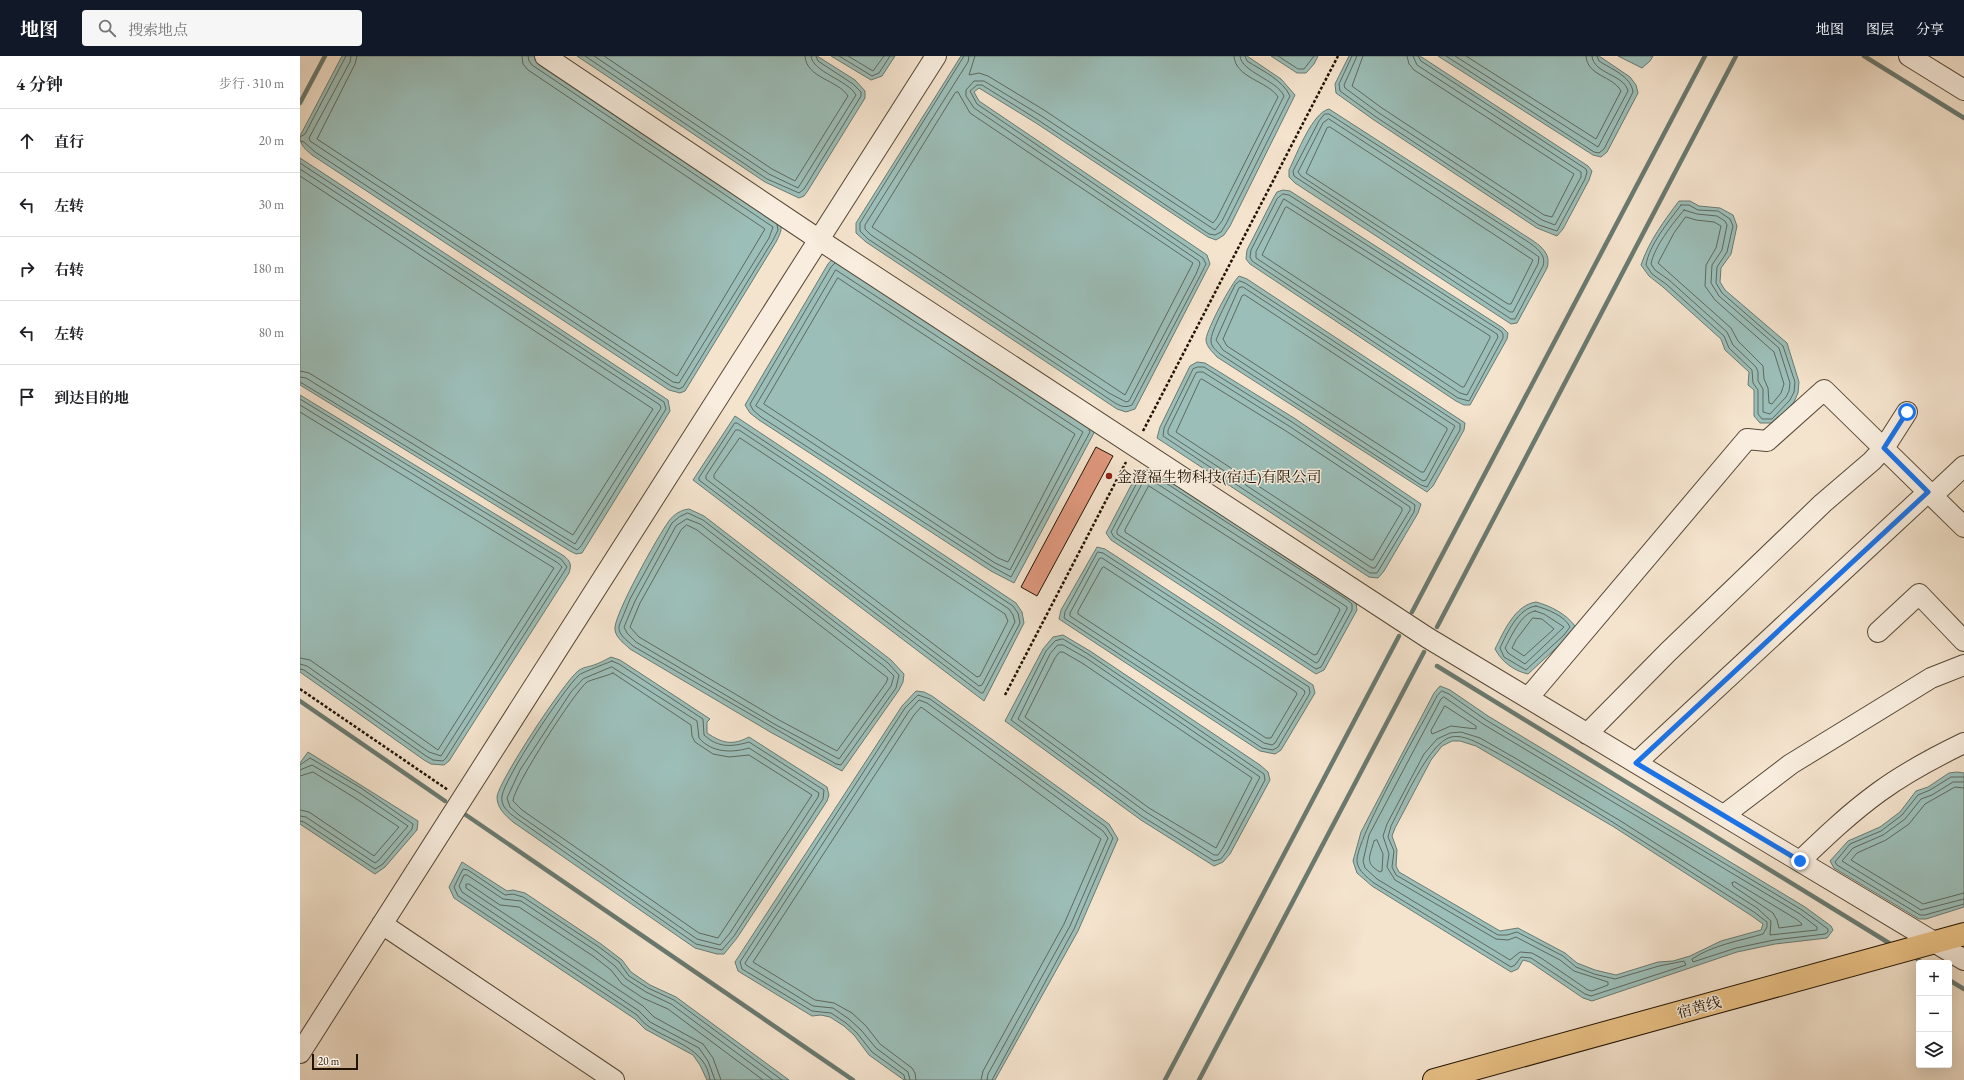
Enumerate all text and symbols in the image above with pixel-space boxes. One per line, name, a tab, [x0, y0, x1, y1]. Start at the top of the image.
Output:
search box	[82, 10, 362, 46]
text: 地图	[20, 17, 58, 42]
icon: search	[96, 17, 118, 39]
text: 搜索地点	[128, 20, 188, 39]
text: 地图	[1816, 20, 1844, 38]
text: 图层	[1866, 20, 1894, 38]
text: 分享	[1916, 20, 1944, 38]
text: 4 分钟	[16, 73, 63, 95]
text: 步行 · 310 m	[219, 75, 284, 92]
icon: ahead	[16, 130, 38, 152]
text: 直行	[54, 132, 84, 151]
text: 20 m	[259, 132, 284, 149]
icon: left	[16, 194, 38, 216]
text: 左转	[54, 196, 84, 215]
text: 30 m	[259, 196, 284, 213]
icon: right	[16, 258, 38, 280]
text: 右转	[54, 260, 84, 279]
text: 180 m	[253, 260, 284, 277]
icon: left	[16, 322, 38, 344]
text: 左转	[54, 324, 84, 343]
text: 80 m	[259, 324, 284, 341]
icon: arrive	[16, 386, 38, 408]
text: 到达目的地	[54, 388, 129, 407]
route start	[1898, 403, 1916, 421]
place label: 金澄福生物科技(宿迁)有限公司	[1117, 467, 1321, 486]
marker: 金澄福生物科技(宿迁)有限公司	[1104, 471, 1114, 481]
route end	[1791, 852, 1809, 870]
map controls	[1916, 960, 1952, 1068]
button: +	[1916, 960, 1952, 996]
street label: 宿黄线	[1675, 992, 1723, 1022]
button: −	[1916, 996, 1952, 1032]
button: layers	[1916, 1032, 1952, 1068]
scale bar	[312, 1052, 358, 1071]
text: 20 m	[318, 1054, 339, 1068]

